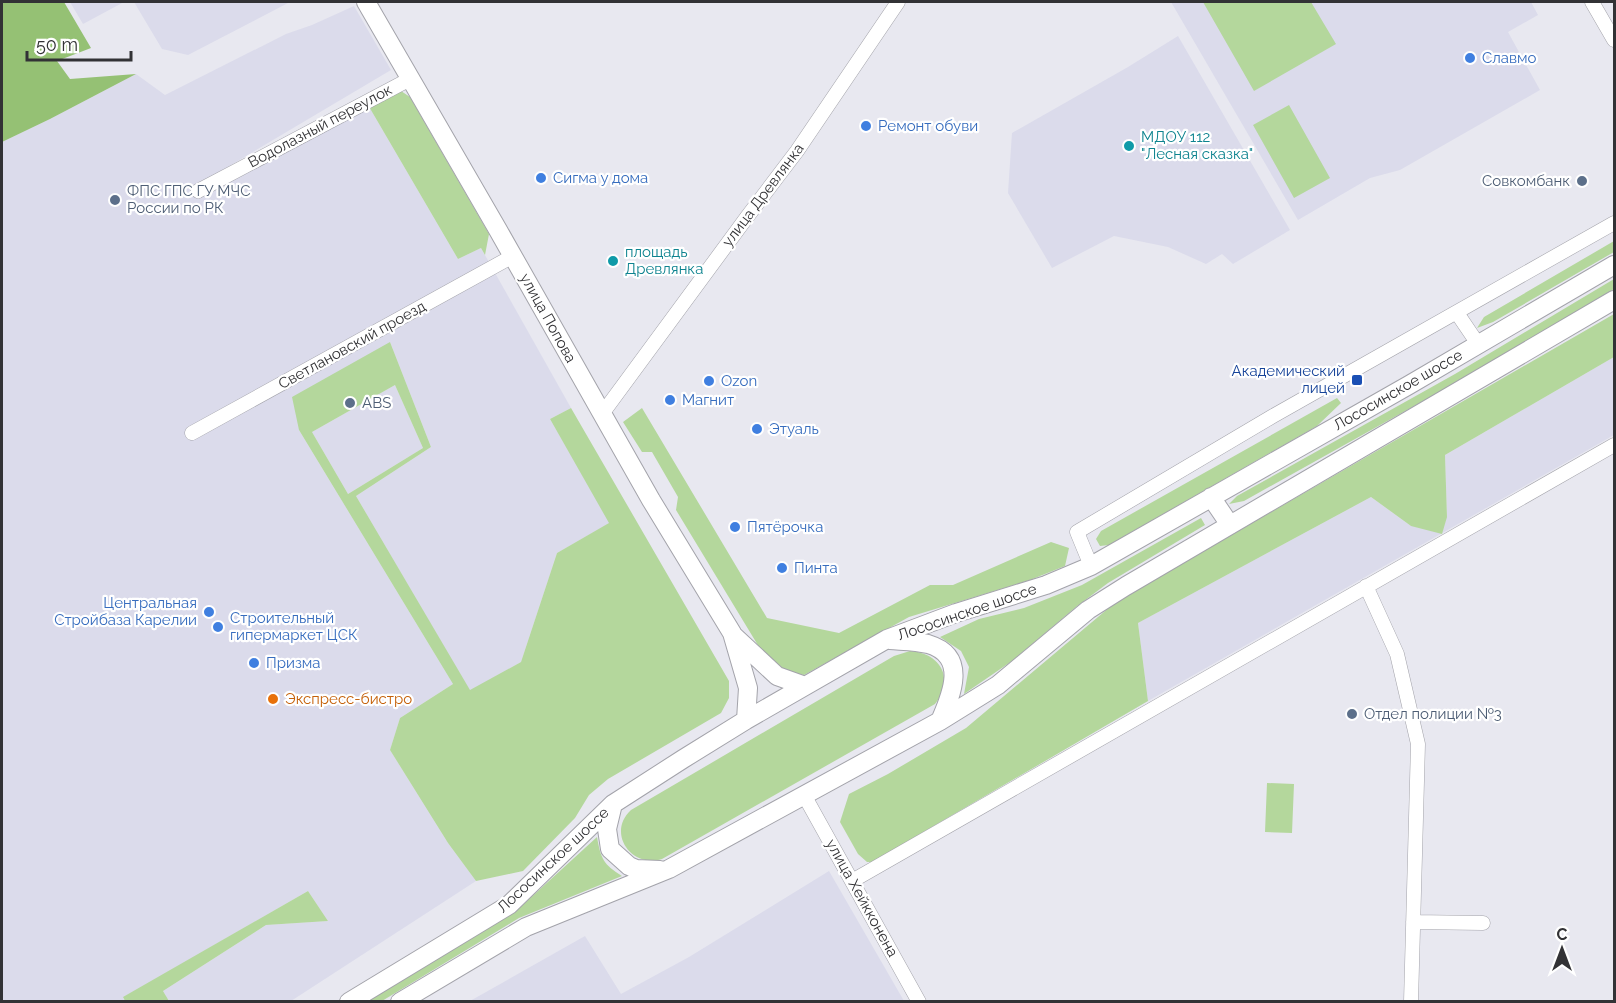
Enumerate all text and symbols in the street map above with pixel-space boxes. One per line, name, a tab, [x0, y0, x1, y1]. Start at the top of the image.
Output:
scale bar	[27, 24, 130, 62]
text: 50 m	[36, 34, 78, 55]
place label: Славмо	[1482, 49, 1537, 67]
marker: Славмо	[1463, 51, 1477, 65]
street label: Водолазный переулок	[245, 80, 395, 172]
place label: Ремонт обуви	[878, 117, 978, 135]
marker: Ремонт обуви	[859, 119, 873, 133]
place label: МДОУ 112 "Лесная сказка"	[1141, 128, 1253, 163]
marker: МДОУ 112 "Лесная сказка"	[1122, 139, 1136, 153]
street label: улица Древлянка	[718, 140, 808, 250]
place label: Сигма у дома	[553, 169, 648, 187]
marker: Сигма у дома	[534, 171, 548, 185]
place label: Совкомбанк	[1482, 172, 1570, 190]
marker: Совкомбанк	[1575, 174, 1589, 188]
place label: ФПС ГПС ГУ МЧС России по РК	[127, 182, 250, 217]
marker: ФПС ГПС ГУ МЧС России по РК	[108, 193, 122, 207]
place label: площадь Древлянка	[625, 243, 703, 278]
marker: площадь Древлянка	[606, 254, 620, 268]
street label: улица Попова	[516, 270, 580, 366]
street label: Светлановский проезд	[275, 297, 429, 393]
street label: Лососинское шоссе	[1330, 346, 1466, 434]
place label: Академический лицей	[1232, 362, 1345, 397]
place label: Ozon	[721, 372, 757, 390]
marker: Академический лицей	[1350, 373, 1364, 387]
marker: Ozon	[702, 374, 716, 388]
place label: Магнит	[682, 391, 734, 409]
marker: Магнит	[663, 393, 677, 407]
place label: ABS	[362, 394, 391, 412]
marker: ABS	[343, 396, 357, 410]
place label: Этуаль	[769, 420, 819, 438]
marker: Этуаль	[750, 422, 764, 436]
place label: Пятёрочка	[747, 518, 823, 536]
marker: Пятёрочка	[728, 520, 742, 534]
place label: Пинта	[794, 559, 838, 577]
marker: Пинта	[775, 561, 789, 575]
street label: Лососинское шоссе	[895, 580, 1039, 644]
place label: Центральная Стройбаза Карелии	[54, 594, 197, 629]
marker: Центральная Стройбаза Карелии	[202, 605, 216, 619]
place label: Строительный гипермаркет ЦСК	[230, 609, 358, 644]
marker: Строительный гипермаркет ЦСК	[211, 620, 225, 634]
place label: Призма	[266, 654, 320, 672]
marker: Призма	[247, 656, 261, 670]
place label: Экспресс-бистро	[285, 690, 412, 708]
marker: Экспресс-бистро	[266, 692, 280, 706]
place label: Отдел полиции №3	[1364, 705, 1502, 723]
marker: Отдел полиции №3	[1345, 707, 1359, 721]
street label: Лососинское шоссе	[493, 803, 613, 916]
street label: улица Хейкконена	[822, 836, 902, 960]
north arrow	[1532, 919, 1592, 979]
text: С	[1557, 925, 1568, 944]

